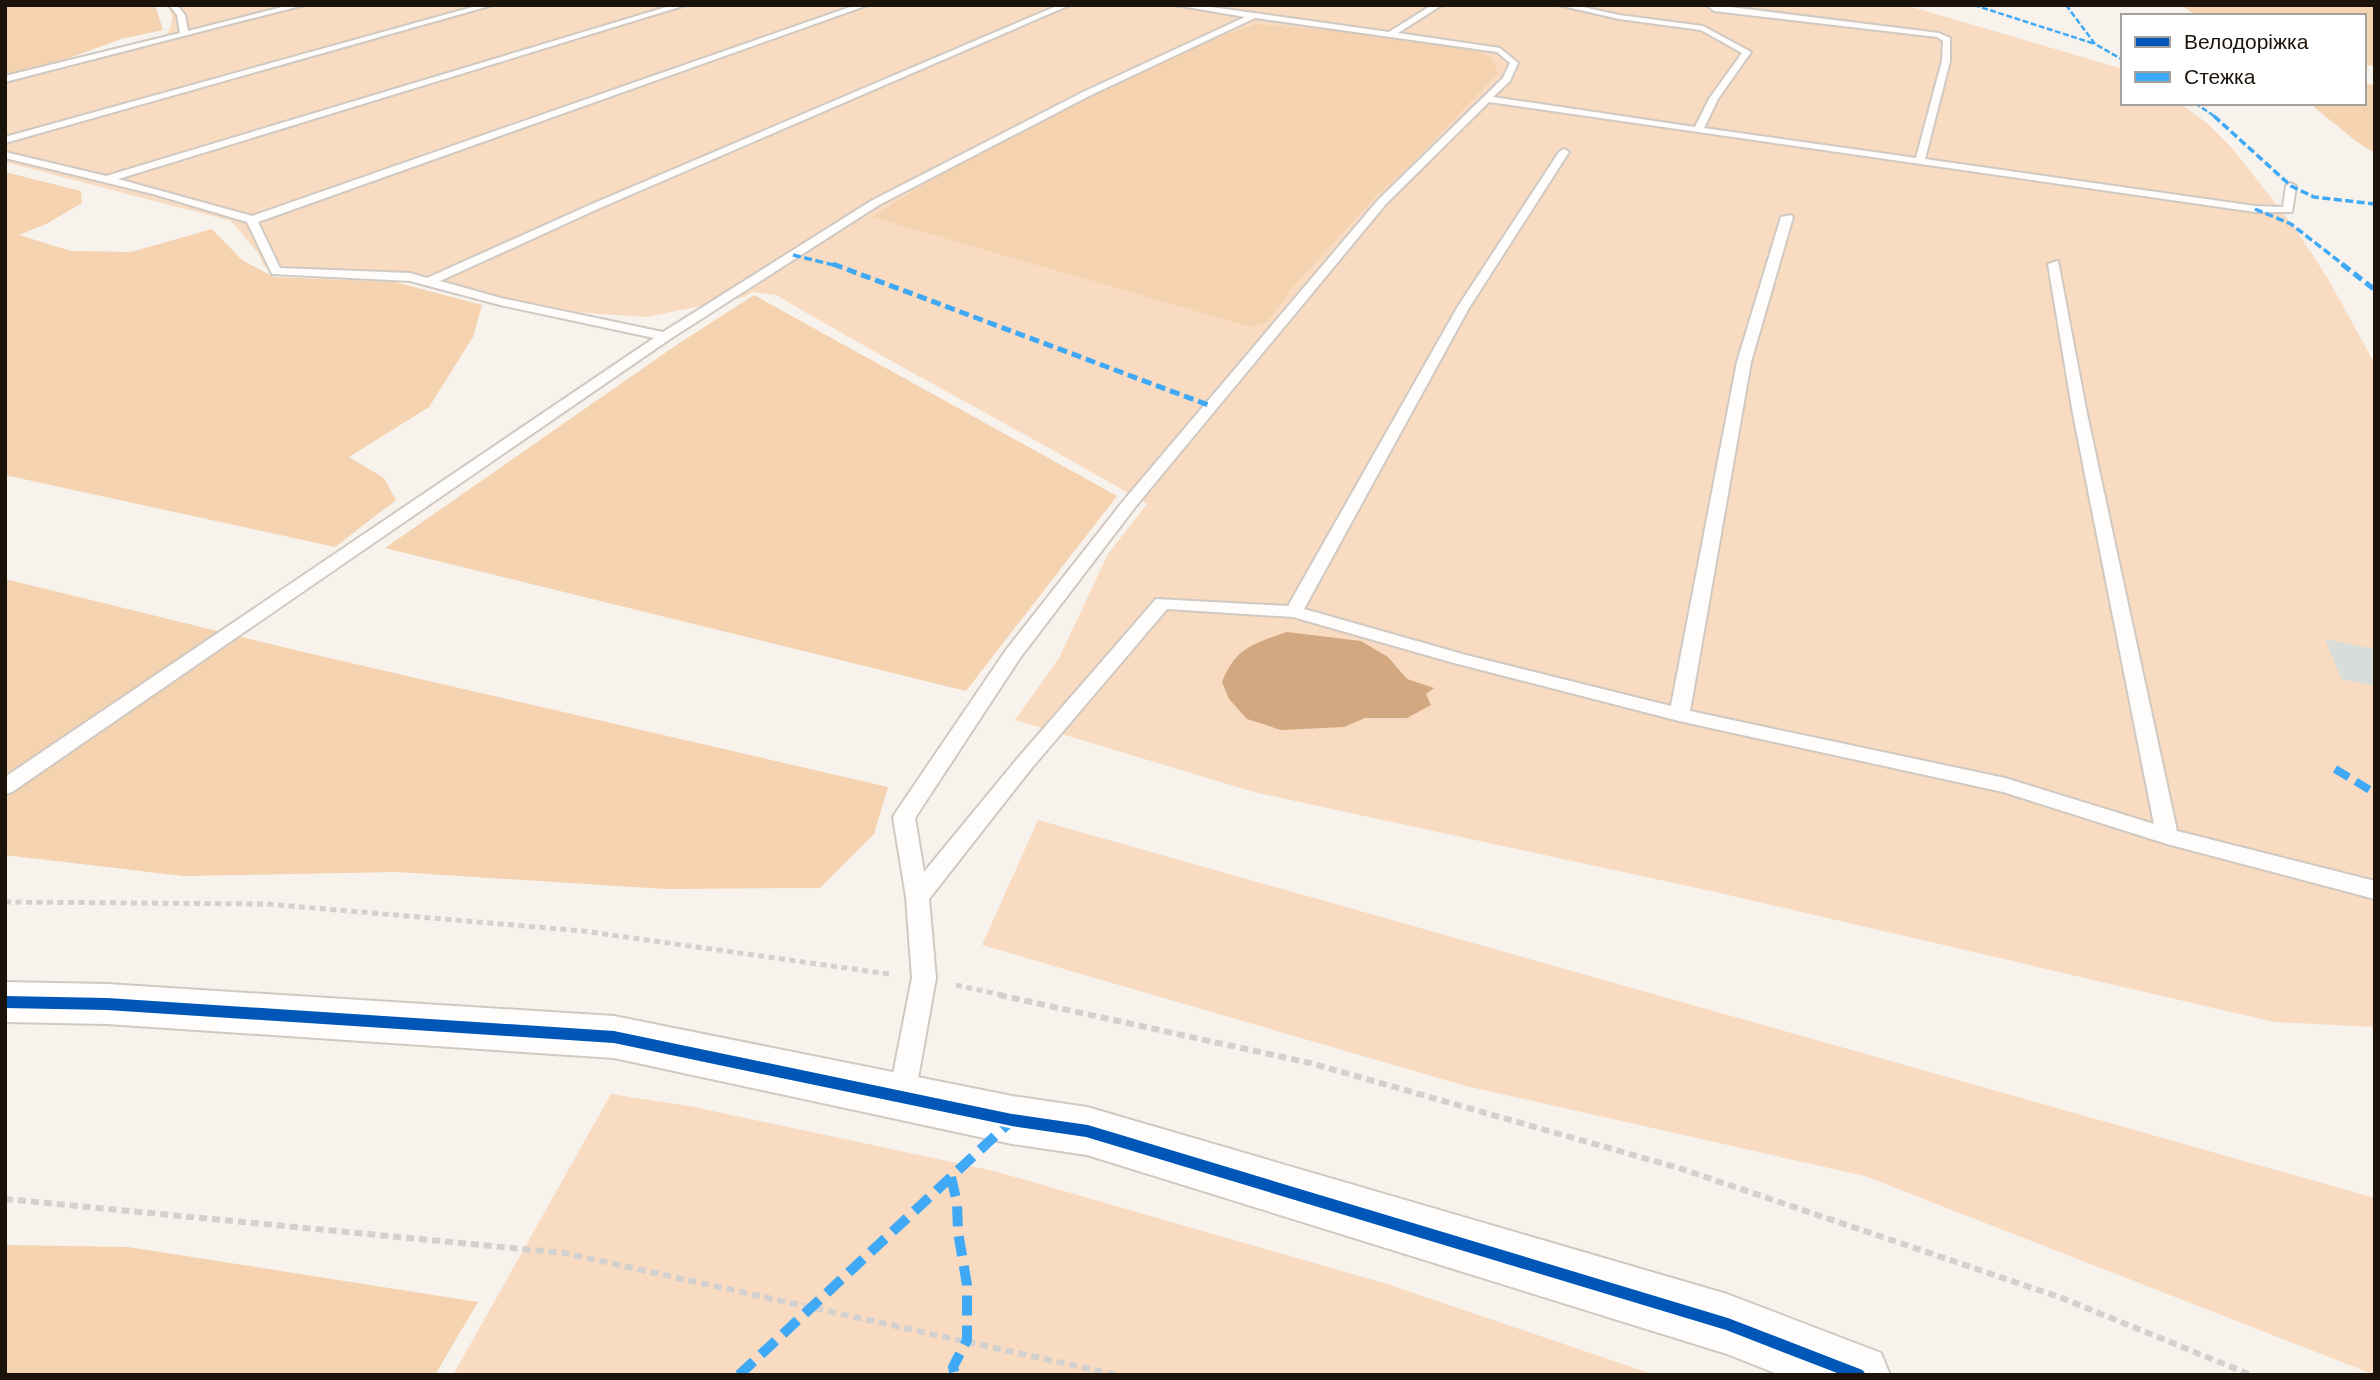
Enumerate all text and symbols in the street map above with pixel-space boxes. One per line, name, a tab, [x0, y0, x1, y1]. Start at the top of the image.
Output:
legend	[2121, 14, 2366, 105]
text: Велодоріжка	[2184, 30, 2309, 53]
text: Стежка	[2184, 65, 2256, 88]

